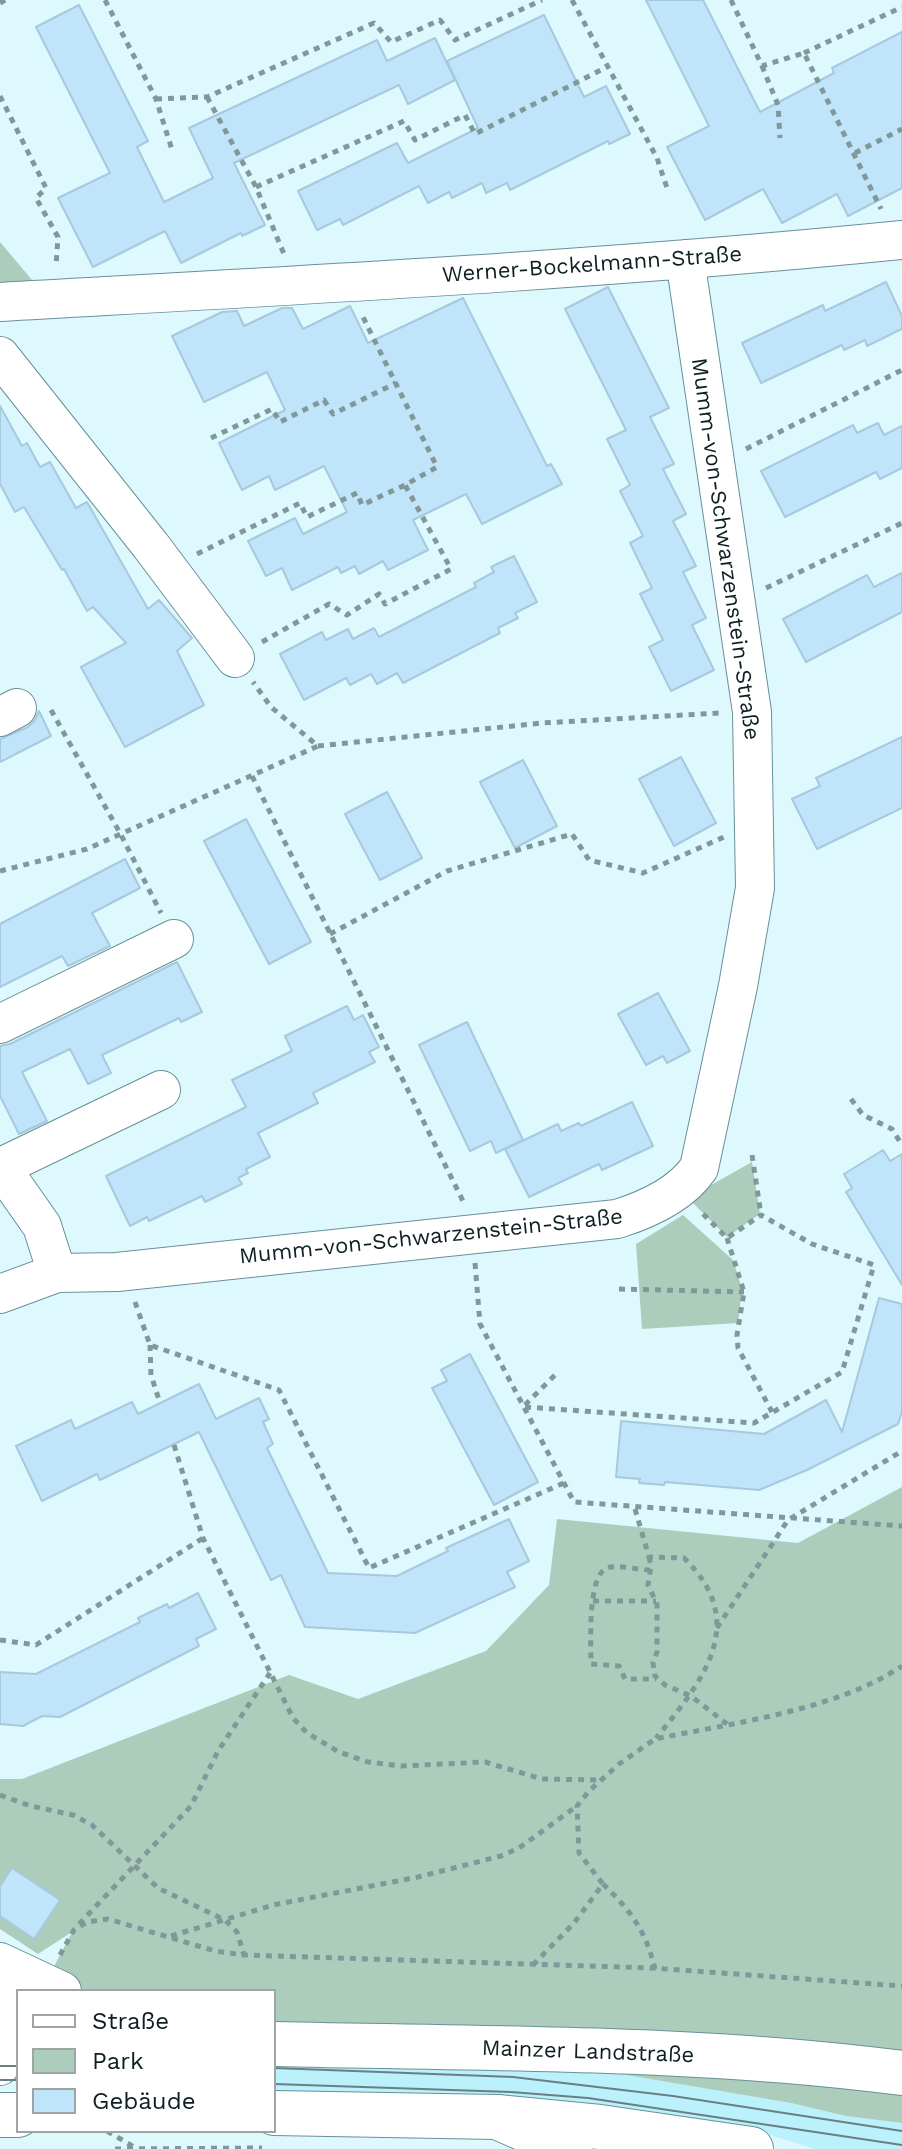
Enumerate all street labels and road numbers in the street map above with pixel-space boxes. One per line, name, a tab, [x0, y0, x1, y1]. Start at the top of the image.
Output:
street label: Werner-Bockelmann-Straße	[441, 241, 743, 289]
street label: Mumm-von-Schwarzenstein-Straße	[685, 356, 765, 742]
street label: Mumm-von-Schwarzenstein-Straße	[238, 1204, 624, 1270]
street label: Mainzer Landstraße	[481, 2035, 695, 2069]

